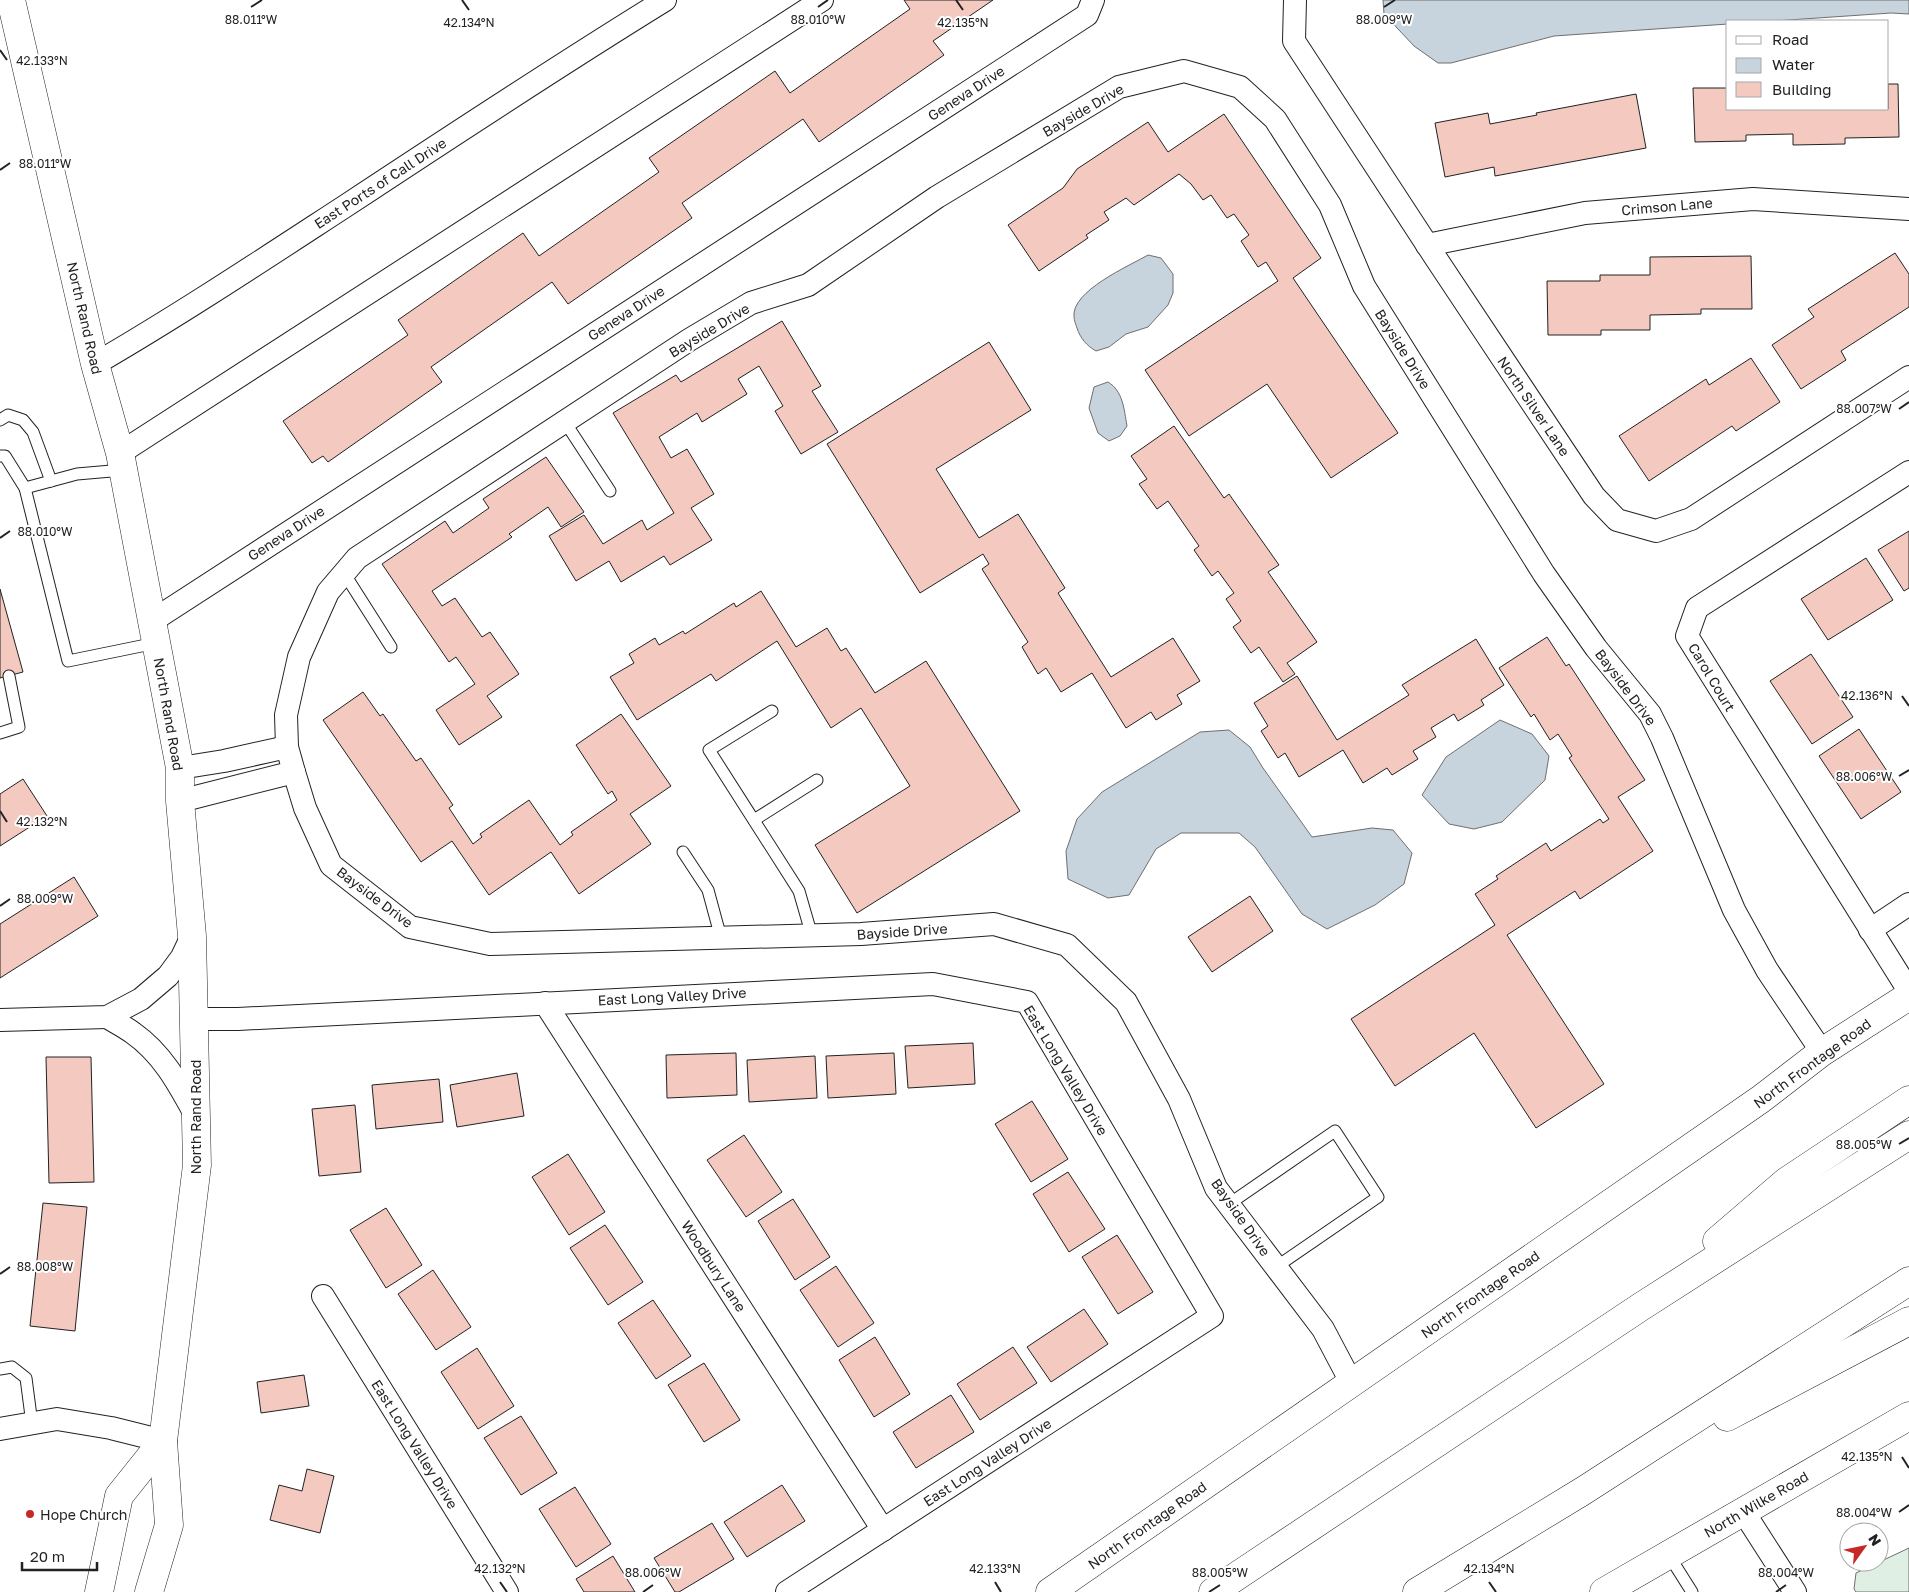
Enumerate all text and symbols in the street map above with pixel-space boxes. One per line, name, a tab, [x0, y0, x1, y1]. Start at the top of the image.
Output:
text: 88.011°W	[225, 12, 278, 27]
text: 88.010°W	[790, 12, 846, 27]
text: 88.009°W	[1356, 12, 1413, 27]
text: 42.134°N	[443, 15, 495, 30]
text: 42.135°N	[937, 15, 989, 30]
legend	[1726, 20, 1889, 110]
text: Road	[1772, 30, 1809, 48]
text: 42.133°N	[16, 53, 68, 68]
text: Water	[1772, 55, 1815, 73]
street label: Geneva Drive	[924, 62, 1008, 124]
street label: Bayside Drive	[1039, 80, 1127, 140]
text: Building	[1772, 80, 1832, 98]
street label: East Ports of Call Drive	[311, 134, 449, 232]
text: 88.011°W	[19, 156, 72, 171]
street label: Crimson Lane	[1621, 194, 1713, 218]
street label: North Rand Road	[64, 260, 106, 376]
street label: Geneva Drive	[584, 282, 668, 344]
street label: Bayside Drive	[666, 299, 752, 361]
street label: Bayside Drive	[1372, 306, 1434, 392]
street label: North Silver Lane	[1494, 353, 1574, 459]
text: 88.007°W	[1836, 401, 1892, 416]
street label: Geneva Drive	[244, 502, 328, 564]
text: 88.010°W	[17, 524, 73, 539]
street label: Carol Court	[1685, 640, 1739, 714]
street label: Bayside Drive	[1592, 646, 1660, 728]
street label: North Rand Road	[151, 656, 187, 772]
text: 42.136°N	[1841, 688, 1893, 703]
text: 88.006°W	[1836, 769, 1893, 784]
text: 42.132°N	[16, 814, 68, 829]
street label: Bayside Drive	[334, 863, 416, 931]
text: 88.009°W	[17, 891, 74, 906]
street label: Bayside Drive	[856, 919, 948, 943]
street label: East Long Valley Drive	[597, 984, 747, 1008]
street label: East Long Valley Drive	[1020, 1002, 1112, 1138]
street label: North Frontage Road	[1750, 1015, 1874, 1111]
street label: North Rand Road	[187, 1060, 204, 1174]
text: 88.005°W	[1836, 1137, 1893, 1152]
street label: Bayside Drive	[1208, 1175, 1274, 1259]
street label: Woodbury Lane	[678, 1217, 750, 1315]
street label: North Frontage Road	[1417, 1247, 1543, 1341]
text: 88.008°W	[17, 1259, 74, 1274]
street label: East Long Valley Drive	[368, 1376, 462, 1512]
street label: East Long Valley Drive	[920, 1414, 1054, 1510]
text: 42.135°N	[1841, 1449, 1893, 1464]
street label: North Wilke Road	[1701, 1467, 1811, 1541]
street label: North Frontage Road	[1084, 1478, 1210, 1572]
text: 88.004°W	[1836, 1505, 1892, 1520]
place label: Hope Church	[40, 1506, 127, 1523]
marker: Hope Church	[24, 1508, 36, 1520]
north arrow	[1839, 1522, 1889, 1572]
text: N	[1865, 1531, 1885, 1549]
scale bar	[22, 1540, 98, 1572]
text: 20 m	[30, 1547, 65, 1565]
text: 42.132°N	[474, 1561, 526, 1576]
text: 42.133°N	[969, 1561, 1021, 1576]
text: 42.134°N	[1463, 1561, 1515, 1576]
text: 88.006°W	[625, 1565, 682, 1580]
text: 88.005°W	[1192, 1565, 1249, 1580]
text: 88.004°W	[1758, 1565, 1814, 1580]

